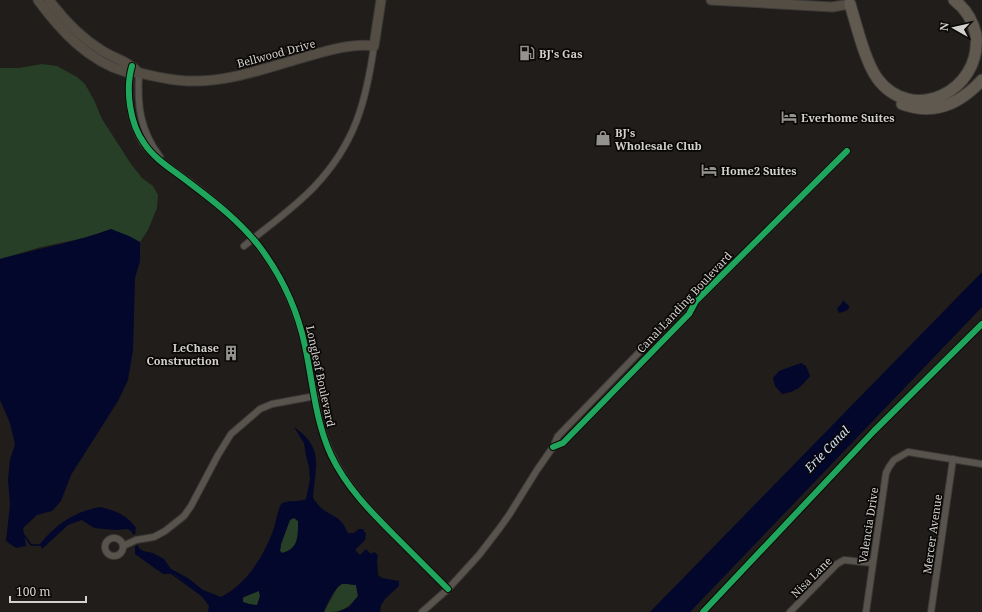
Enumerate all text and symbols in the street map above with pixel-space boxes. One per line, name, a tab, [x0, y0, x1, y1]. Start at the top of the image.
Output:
north arrow	[934, 8, 974, 48]
text: N	[936, 21, 952, 32]
street label: Bellwood Drive	[235, 35, 317, 71]
fuel station icon: BJ's Gas	[518, 44, 536, 62]
place label: BJ's Gas	[539, 46, 582, 61]
hotel icon: Everhome Suites	[780, 108, 798, 126]
place label: Everhome Suites	[801, 110, 895, 125]
place label: BJ's Wholesale Club	[615, 125, 702, 153]
shop icon: BJ's Wholesale Club	[594, 129, 612, 147]
hotel icon: Home2 Suites	[700, 161, 718, 179]
place label: Home2 Suites	[721, 163, 797, 178]
street label: Canal Landing Boulevard	[633, 248, 735, 356]
street label: Longleaf Boulevard	[303, 324, 339, 428]
place label: LeChase Construction	[146, 340, 220, 368]
building icon: LeChase Construction	[222, 344, 240, 362]
water label: Erie Canal	[800, 422, 854, 477]
street label: Valencia Drive	[855, 486, 881, 564]
street label: Mercer Avenue	[919, 493, 945, 575]
street label: Nisa Lane	[787, 553, 835, 601]
scale bar	[10, 578, 86, 604]
text: 100 m	[16, 583, 51, 600]

